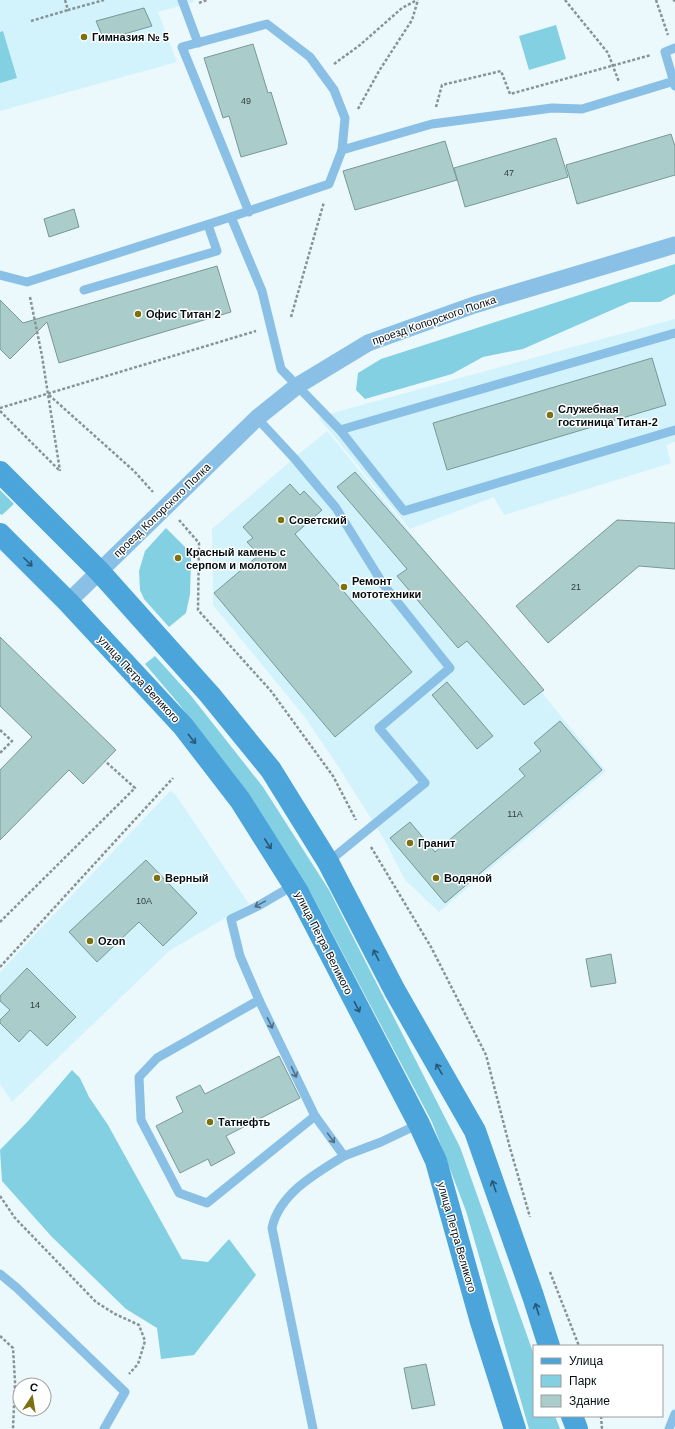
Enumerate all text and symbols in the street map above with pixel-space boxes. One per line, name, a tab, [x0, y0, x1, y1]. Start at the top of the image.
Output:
place label: Гимназия № 5	[92, 31, 169, 43]
marker: Гимназия № 5	[79, 32, 89, 42]
house number: 49	[241, 96, 251, 106]
house number: 47	[504, 168, 514, 178]
street label: проезд Копорского Полка	[371, 293, 498, 347]
place label: Офис Титан 2	[146, 308, 221, 320]
marker: Офис Титан 2	[133, 309, 143, 319]
place label: Служебная гостиница Титан-2	[558, 403, 658, 428]
marker: Служебная гостиница Титан-2	[545, 410, 555, 420]
street label: проезд Копорского Полка	[111, 460, 214, 559]
place label: Советский	[289, 514, 347, 526]
marker: Советский	[276, 515, 286, 525]
place label: Красный камень с серпом и молотом	[186, 546, 287, 571]
marker: Красный камень с серпом и молотом	[173, 553, 183, 563]
one-way arrow	[23, 557, 32, 567]
place label: Ремонт мототехники	[352, 575, 421, 600]
marker: Ремонт мототехники	[339, 582, 349, 592]
house number: 21	[571, 582, 581, 592]
street label: улица Петра Великого	[96, 633, 182, 725]
one-way arrow	[188, 733, 197, 744]
house number: 11А	[507, 809, 523, 819]
place label: Гранит	[418, 837, 456, 849]
one-way arrow	[264, 838, 272, 849]
marker: Гранит	[405, 838, 415, 848]
place label: Верный	[165, 872, 209, 884]
place label: Водяной	[444, 872, 492, 884]
marker: Верный	[152, 873, 162, 883]
marker: Водяной	[431, 873, 441, 883]
street label: улица Петра Великого	[293, 890, 355, 996]
house number: 10А	[136, 896, 152, 906]
one-way arrow	[254, 901, 266, 909]
place label: Ozon	[98, 935, 126, 947]
marker: Ozon	[85, 936, 95, 946]
one-way arrow	[372, 949, 380, 961]
house number: 14	[30, 1000, 40, 1010]
one-way arrow	[354, 1001, 362, 1013]
one-way arrow	[267, 1016, 274, 1028]
one-way arrow	[435, 1063, 443, 1075]
one-way arrow	[291, 1066, 298, 1078]
place label: Татнефть	[218, 1116, 271, 1128]
marker: Татнефть	[205, 1117, 215, 1127]
one-way arrow	[327, 1133, 335, 1144]
one-way arrow	[490, 1180, 498, 1192]
street label: улица Петра Великого	[436, 1181, 478, 1293]
one-way arrow	[533, 1302, 540, 1315]
legend	[533, 1345, 663, 1417]
text: Улица	[569, 1354, 603, 1368]
text: Парк	[569, 1374, 597, 1388]
north arrow	[12, 1377, 52, 1417]
text: С	[29, 1381, 39, 1394]
text: Здание	[569, 1394, 610, 1408]

